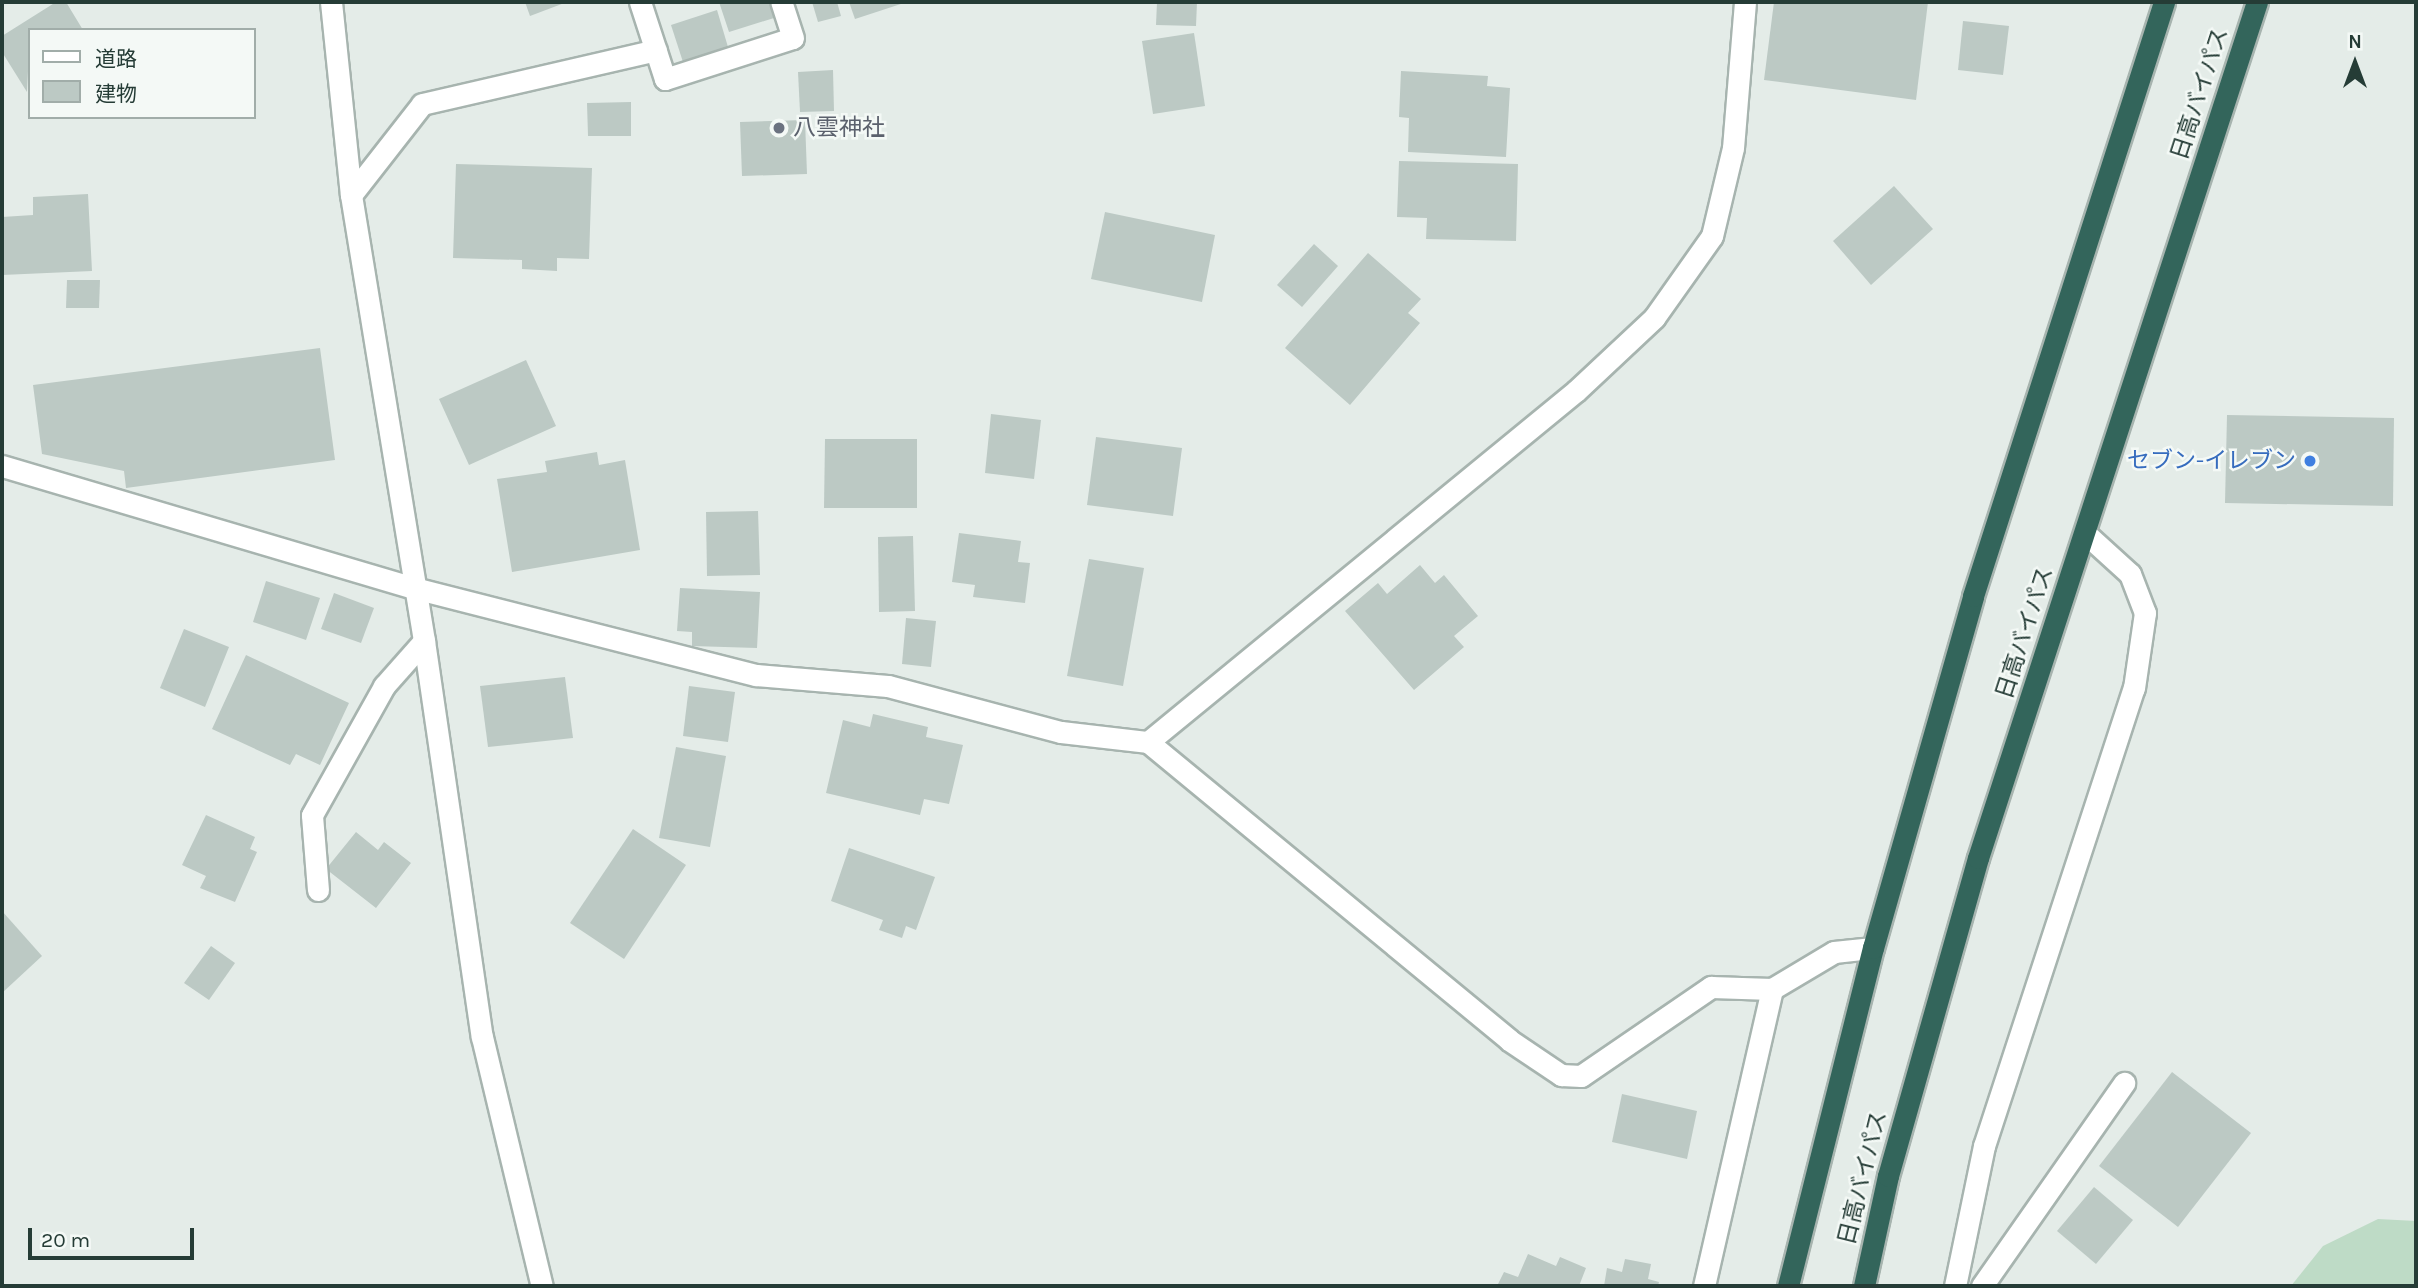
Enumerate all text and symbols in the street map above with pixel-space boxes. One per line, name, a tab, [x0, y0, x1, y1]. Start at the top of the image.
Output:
street label: 日高バイパス	[2166, 24, 2234, 164]
legend	[28, 28, 256, 119]
north arrow	[2320, 28, 2390, 98]
text: N	[2348, 31, 2362, 53]
text: 道路	[95, 47, 137, 71]
text: 建物	[95, 82, 137, 106]
place label: 八雲神社	[793, 114, 885, 142]
marker: 八雲神社	[771, 120, 787, 136]
place label: セブン-イレブン	[2127, 447, 2296, 475]
marker: セブン-イレブン	[2302, 453, 2318, 469]
street label: 日高バイパス	[1991, 563, 2059, 703]
street label: 日高バイパス	[1833, 1108, 1893, 1248]
scale bar	[32, 1214, 198, 1258]
text: 20 m	[41, 1228, 90, 1252]

